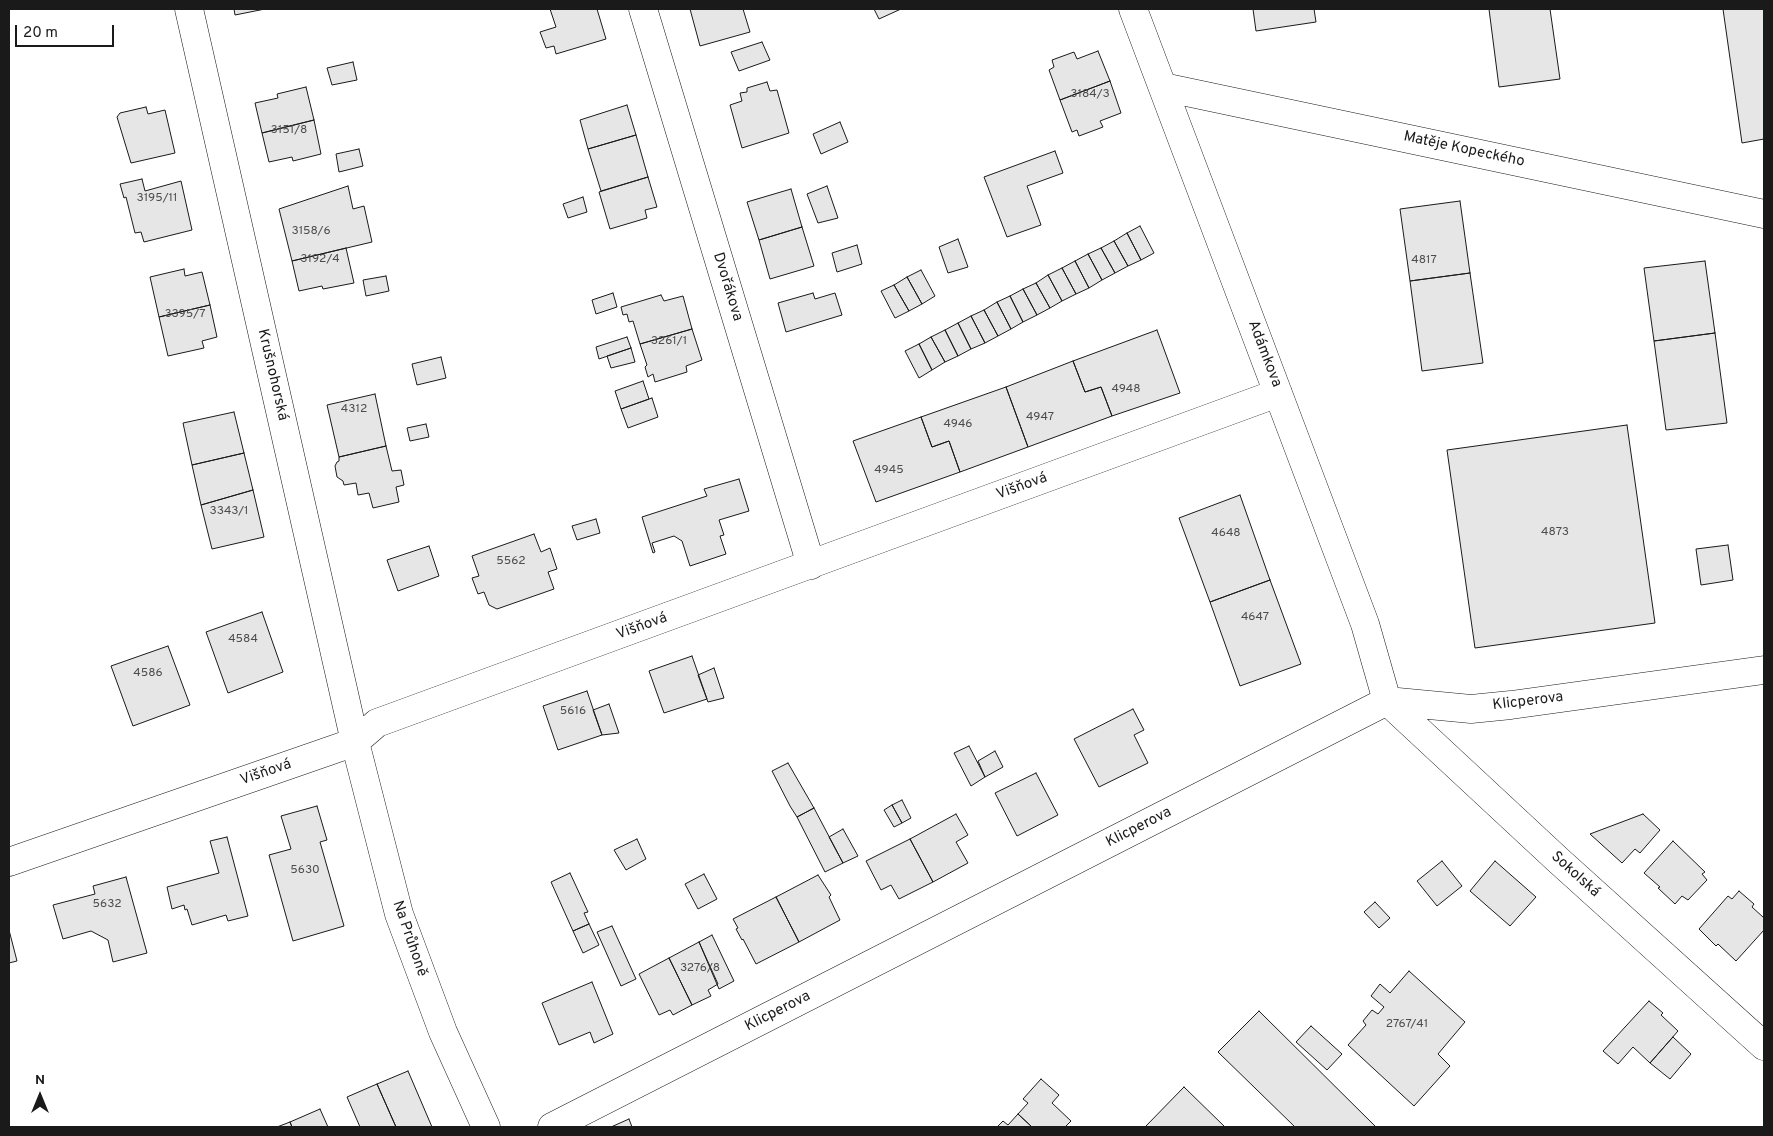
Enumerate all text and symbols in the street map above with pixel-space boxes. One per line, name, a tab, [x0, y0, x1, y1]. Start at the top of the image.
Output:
scale bar	[18, 15, 116, 47]
text: 20 m	[23, 24, 58, 43]
house number: 3184/3	[1070, 88, 1110, 102]
house number: 3151/8	[271, 124, 307, 138]
street label: Matěje Kopeckého	[1402, 128, 1526, 172]
house number: 3195/11	[136, 192, 178, 206]
house number: 3158/6	[291, 225, 331, 239]
street label: Dvořákova	[708, 250, 746, 324]
house number: 3192/4	[300, 253, 340, 267]
house number: 4817	[1411, 254, 1437, 268]
house number: 3395/7	[164, 308, 206, 322]
street label: Adámkova	[1243, 318, 1285, 390]
street label: Krušnohorská	[253, 327, 291, 423]
house number: 3261/1	[651, 335, 687, 349]
house number: 4948	[1111, 383, 1141, 397]
house number: 4312	[341, 403, 367, 417]
house number: 4947	[1026, 411, 1054, 425]
house number: 4946	[943, 418, 973, 432]
house number: 4945	[874, 464, 904, 478]
street label: Višňová	[994, 469, 1050, 505]
house number: 3343/1	[209, 505, 249, 519]
house number: 4873	[1541, 526, 1569, 540]
house number: 4648	[1211, 527, 1241, 541]
house number: 5562	[496, 555, 526, 569]
street label: Višňová	[614, 609, 670, 645]
house number: 4647	[1241, 611, 1269, 625]
house number: 4584	[228, 633, 258, 647]
house number: 4586	[133, 667, 163, 681]
street label: Klicperova	[1492, 689, 1564, 715]
house number: 5616	[560, 705, 586, 719]
street label: Višňová	[238, 756, 294, 790]
street label: Klicperova	[1103, 804, 1175, 852]
street label: Sokolská	[1547, 848, 1603, 902]
house number: 5630	[290, 864, 320, 878]
house number: 5632	[93, 898, 121, 912]
street label: Na Průhoně	[388, 899, 430, 979]
house number: 3276/8	[680, 962, 720, 976]
street label: Klicperova	[742, 988, 814, 1036]
house number: 2767/41	[1386, 1018, 1428, 1032]
north arrow	[15, 1071, 65, 1121]
text: N	[35, 1072, 45, 1089]

